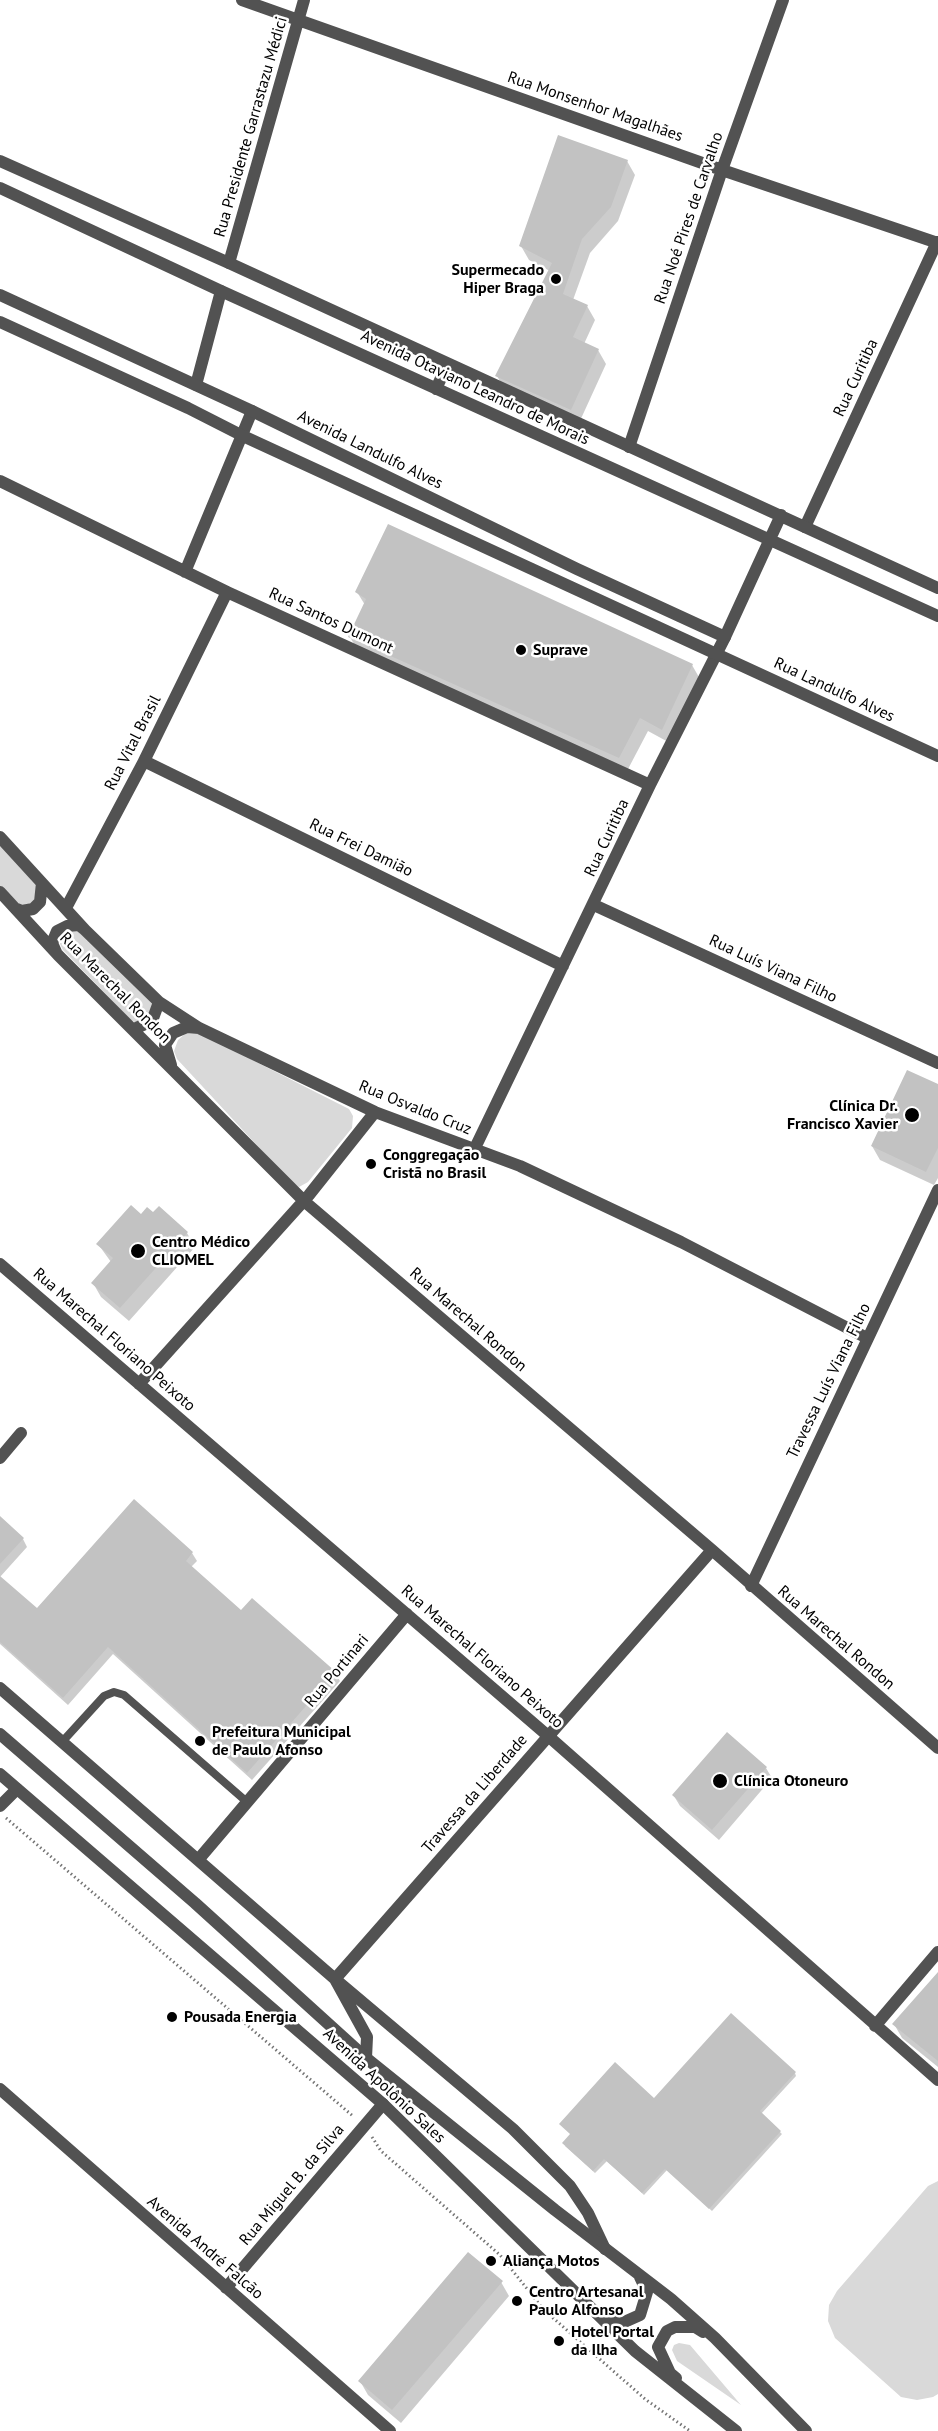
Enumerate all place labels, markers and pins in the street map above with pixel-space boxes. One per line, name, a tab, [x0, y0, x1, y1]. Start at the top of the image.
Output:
place label: Supermecado Hiper Braga	[452, 260, 544, 298]
marker: Supermecado Hiper Braga	[549, 272, 563, 286]
place label: Suprave	[533, 640, 588, 660]
marker: Suprave	[514, 643, 528, 657]
place label: Clínica Dr. Francisco Xavier	[787, 1096, 898, 1134]
marker: Clínica Dr. Francisco Xavier	[903, 1106, 921, 1124]
place label: Conggregação Cristã no Brasil	[383, 1145, 486, 1183]
marker: Conggregação Cristã no Brasil	[364, 1157, 378, 1171]
place label: Centro Médico CLIOMEL	[152, 1232, 250, 1270]
marker: Centro Médico CLIOMEL	[129, 1242, 147, 1260]
place label: Prefeitura Municipal de Paulo Afonso	[212, 1722, 351, 1760]
marker: Prefeitura Municipal de Paulo Afonso	[193, 1734, 207, 1748]
place label: Clínica Otoneuro	[734, 1771, 848, 1791]
marker: Clínica Otoneuro	[711, 1772, 729, 1790]
place label: Pousada Energia	[184, 2007, 297, 2027]
marker: Pousada Energia	[165, 2010, 179, 2024]
place label: Aliança Motos	[503, 2251, 599, 2271]
marker: Aliança Motos	[484, 2254, 498, 2268]
place label: Centro Artesanal Paulo Alfonso	[529, 2282, 644, 2320]
marker: Centro Artesanal Paulo Alfonso	[510, 2294, 524, 2308]
place label: Hotel Portal da Ilha	[571, 2322, 654, 2360]
marker: Hotel Portal da Ilha	[552, 2334, 566, 2348]

